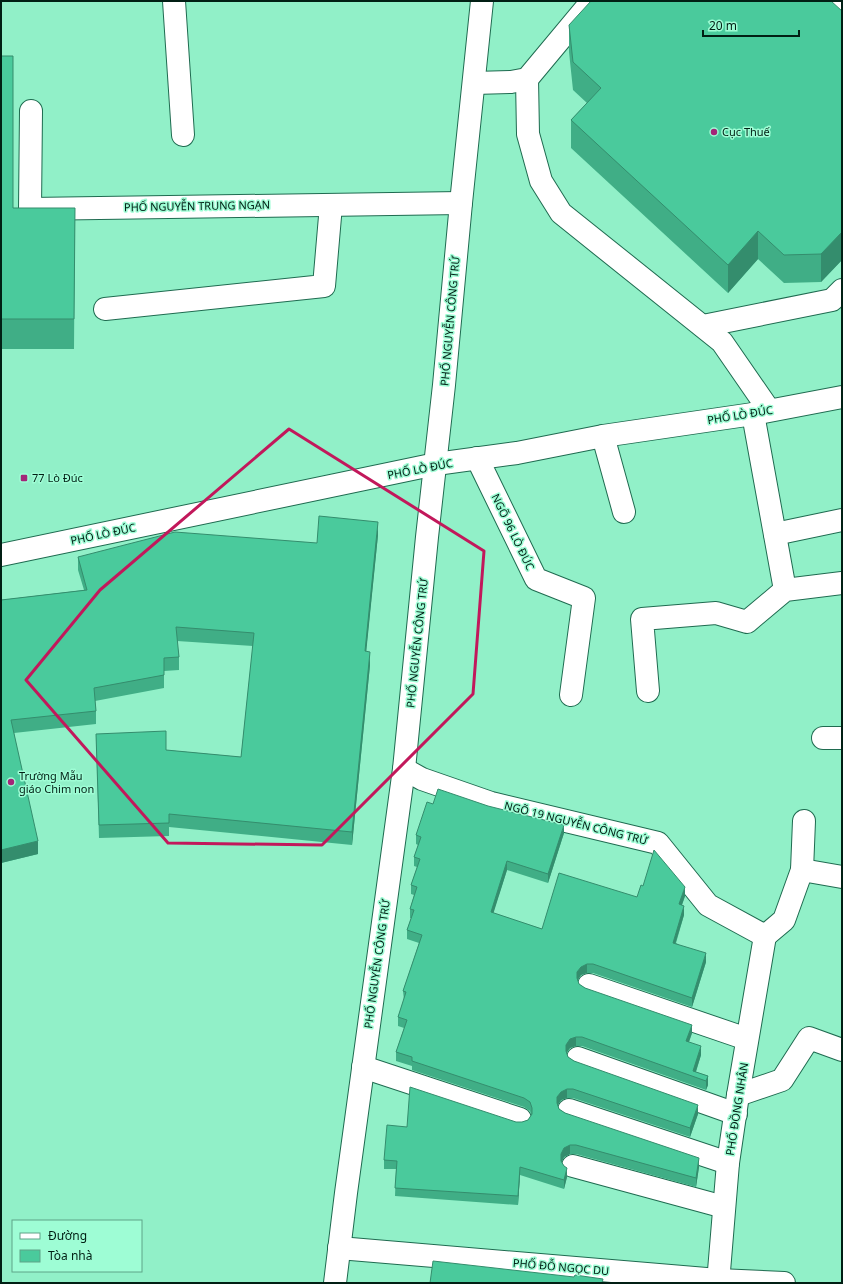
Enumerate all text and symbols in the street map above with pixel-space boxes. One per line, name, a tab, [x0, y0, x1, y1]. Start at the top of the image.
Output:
scale bar	[703, 12, 799, 38]
text: 20 m	[709, 17, 737, 34]
place label: Cục Thuế	[722, 124, 771, 139]
marker: Cục Thuế	[709, 127, 719, 137]
street label: PHỐ NGUYỄN TRUNG NGẠN	[124, 197, 270, 214]
street label: PHỐ NGUYỄN CÔNG TRỨ	[436, 255, 463, 387]
street label: PHỐ LÒ ĐÚC	[706, 402, 774, 427]
street label: PHỐ LÒ ĐÚC	[386, 455, 454, 482]
place label: 77 Lò Đúc	[32, 470, 83, 485]
marker: 77 Lò Đúc	[19, 473, 29, 483]
street label: NGÕ 96 LÒ ĐÚC	[488, 491, 538, 573]
street label: PHỐ LÒ ĐÚC	[69, 519, 137, 548]
street label: PHỐ NGUYỄN CÔNG TRỨ	[402, 577, 431, 709]
place label: Trường Mẫu giáo Chim non	[19, 768, 94, 796]
marker: Trường Mẫu giáo Chim non	[6, 777, 16, 787]
street label: NGÕ 19 NGUYỄN CÔNG TRỨ	[503, 797, 650, 848]
street label: PHỐ NGUYỄN CÔNG TRỨ	[360, 898, 393, 1030]
street label: PHỐ ĐỒNG NHÂN	[722, 1061, 751, 1157]
legend	[12, 1220, 142, 1272]
text: Đường	[48, 1227, 87, 1244]
text: Tòa nhà	[48, 1247, 93, 1264]
street label: PHỐ ĐỖ NGỌC DU	[512, 1255, 610, 1278]

